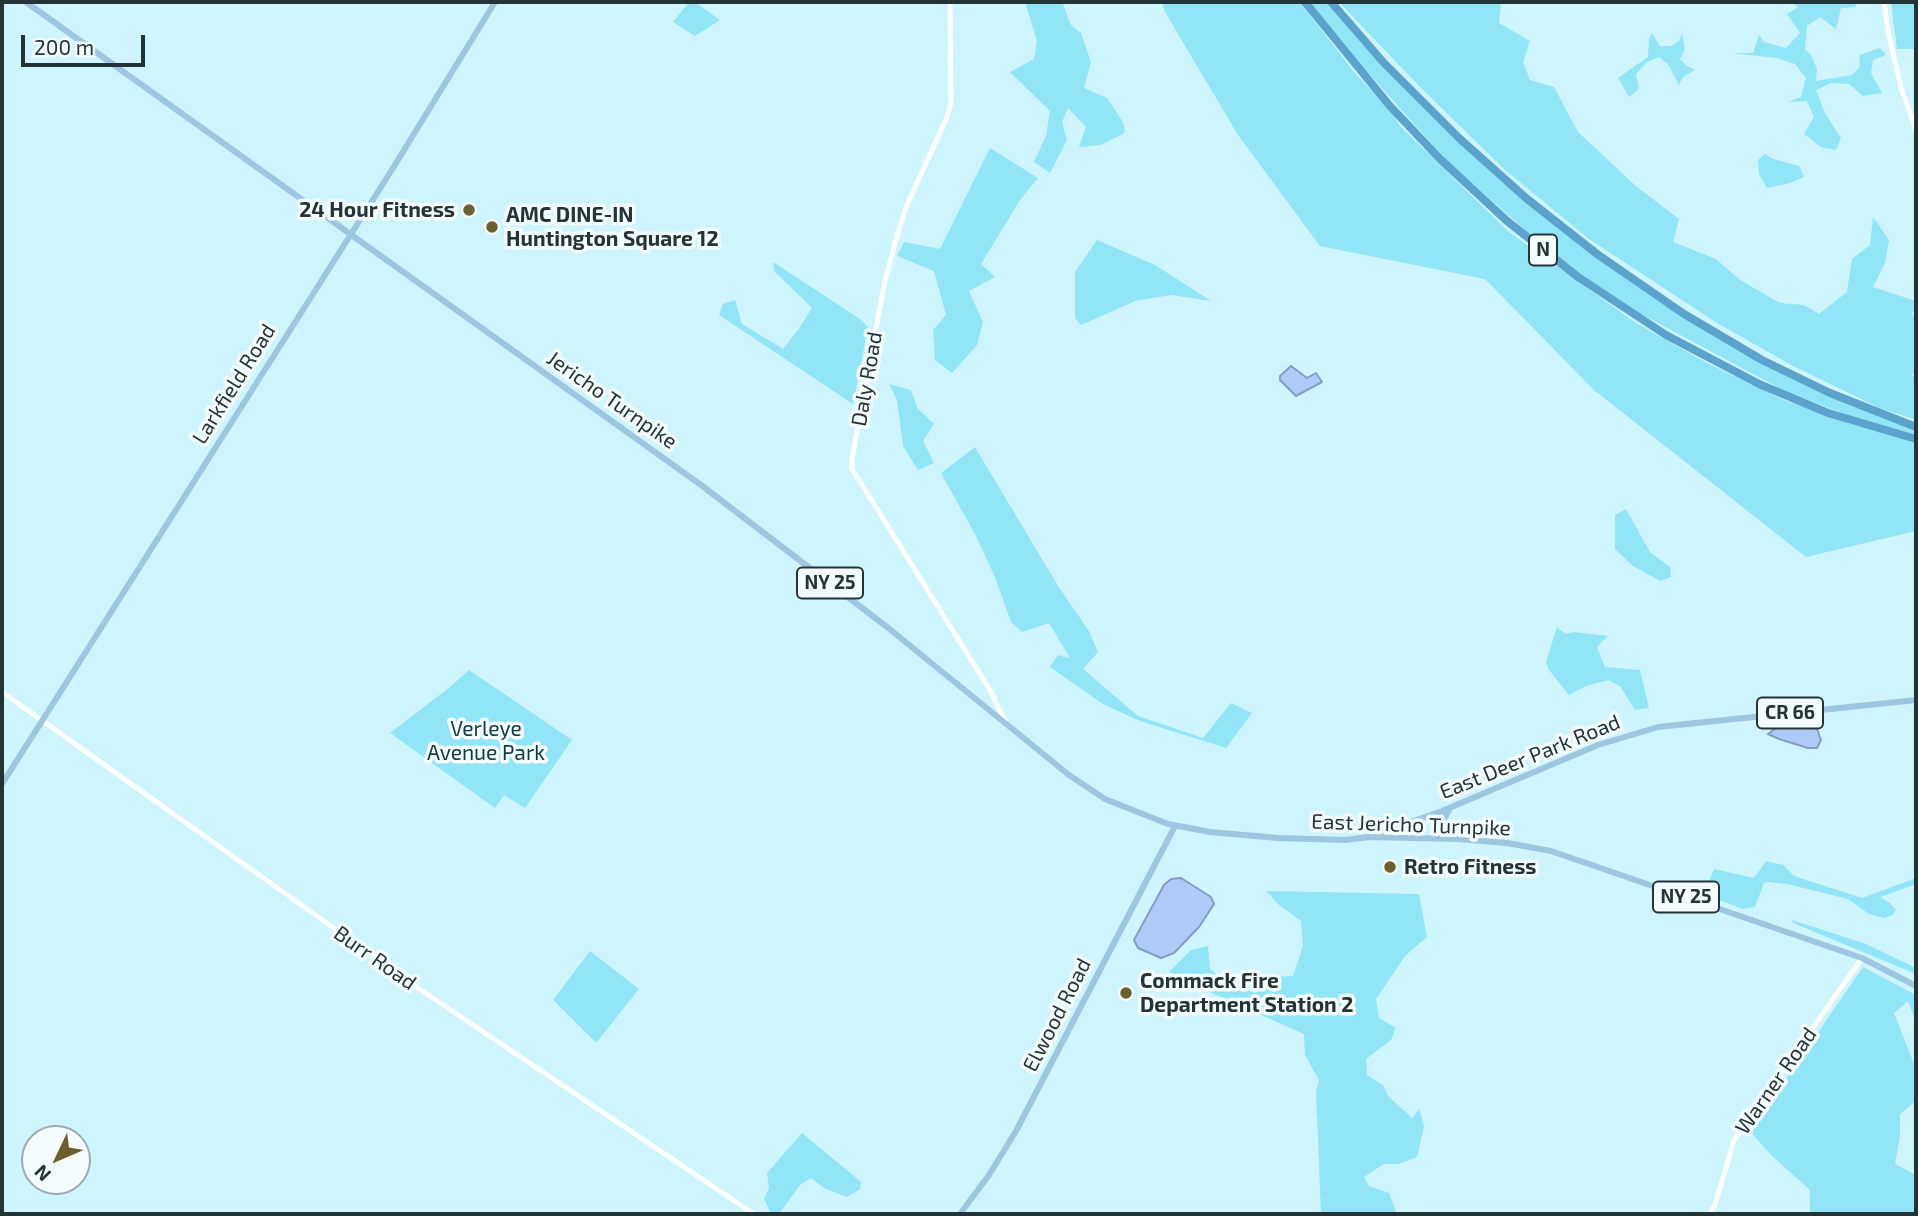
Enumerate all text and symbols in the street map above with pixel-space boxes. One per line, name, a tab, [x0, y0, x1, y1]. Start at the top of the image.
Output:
scale bar	[24, 21, 149, 65]
text: 200 m	[34, 34, 94, 59]
place label: 24 Hour Fitness	[299, 197, 455, 223]
marker: 24 Hour Fitness	[461, 202, 477, 218]
place label: AMC DINE-IN Huntington Square 12	[506, 202, 719, 252]
marker: AMC DINE-IN Huntington Square 12	[484, 219, 500, 235]
road number: N	[1529, 234, 1557, 266]
street label: Larkfield Road	[187, 319, 281, 449]
street label: Daly Road	[846, 330, 888, 428]
street label: Jericho Turnpike	[542, 346, 682, 454]
road number: NY 25	[797, 568, 863, 598]
road number: CR 66	[1757, 698, 1823, 728]
street label: East Deer Park Road	[1436, 709, 1624, 805]
park label: Verleye Avenue Park	[427, 716, 545, 766]
street label: East Jericho Turnpike	[1311, 809, 1511, 841]
place label: Retro Fitness	[1404, 854, 1537, 880]
marker: Retro Fitness	[1382, 859, 1398, 875]
road number: NY 25	[1653, 882, 1719, 912]
street label: Burr Road	[329, 920, 421, 996]
street label: Elwood Road	[1018, 954, 1096, 1076]
place label: Commack Fire Department Station 2	[1140, 968, 1353, 1018]
marker: Commack Fire Department Station 2	[1118, 985, 1134, 1001]
street label: Warner Road	[1730, 1023, 1822, 1139]
north arrow	[21, 1125, 91, 1195]
text: N	[29, 1161, 55, 1186]

